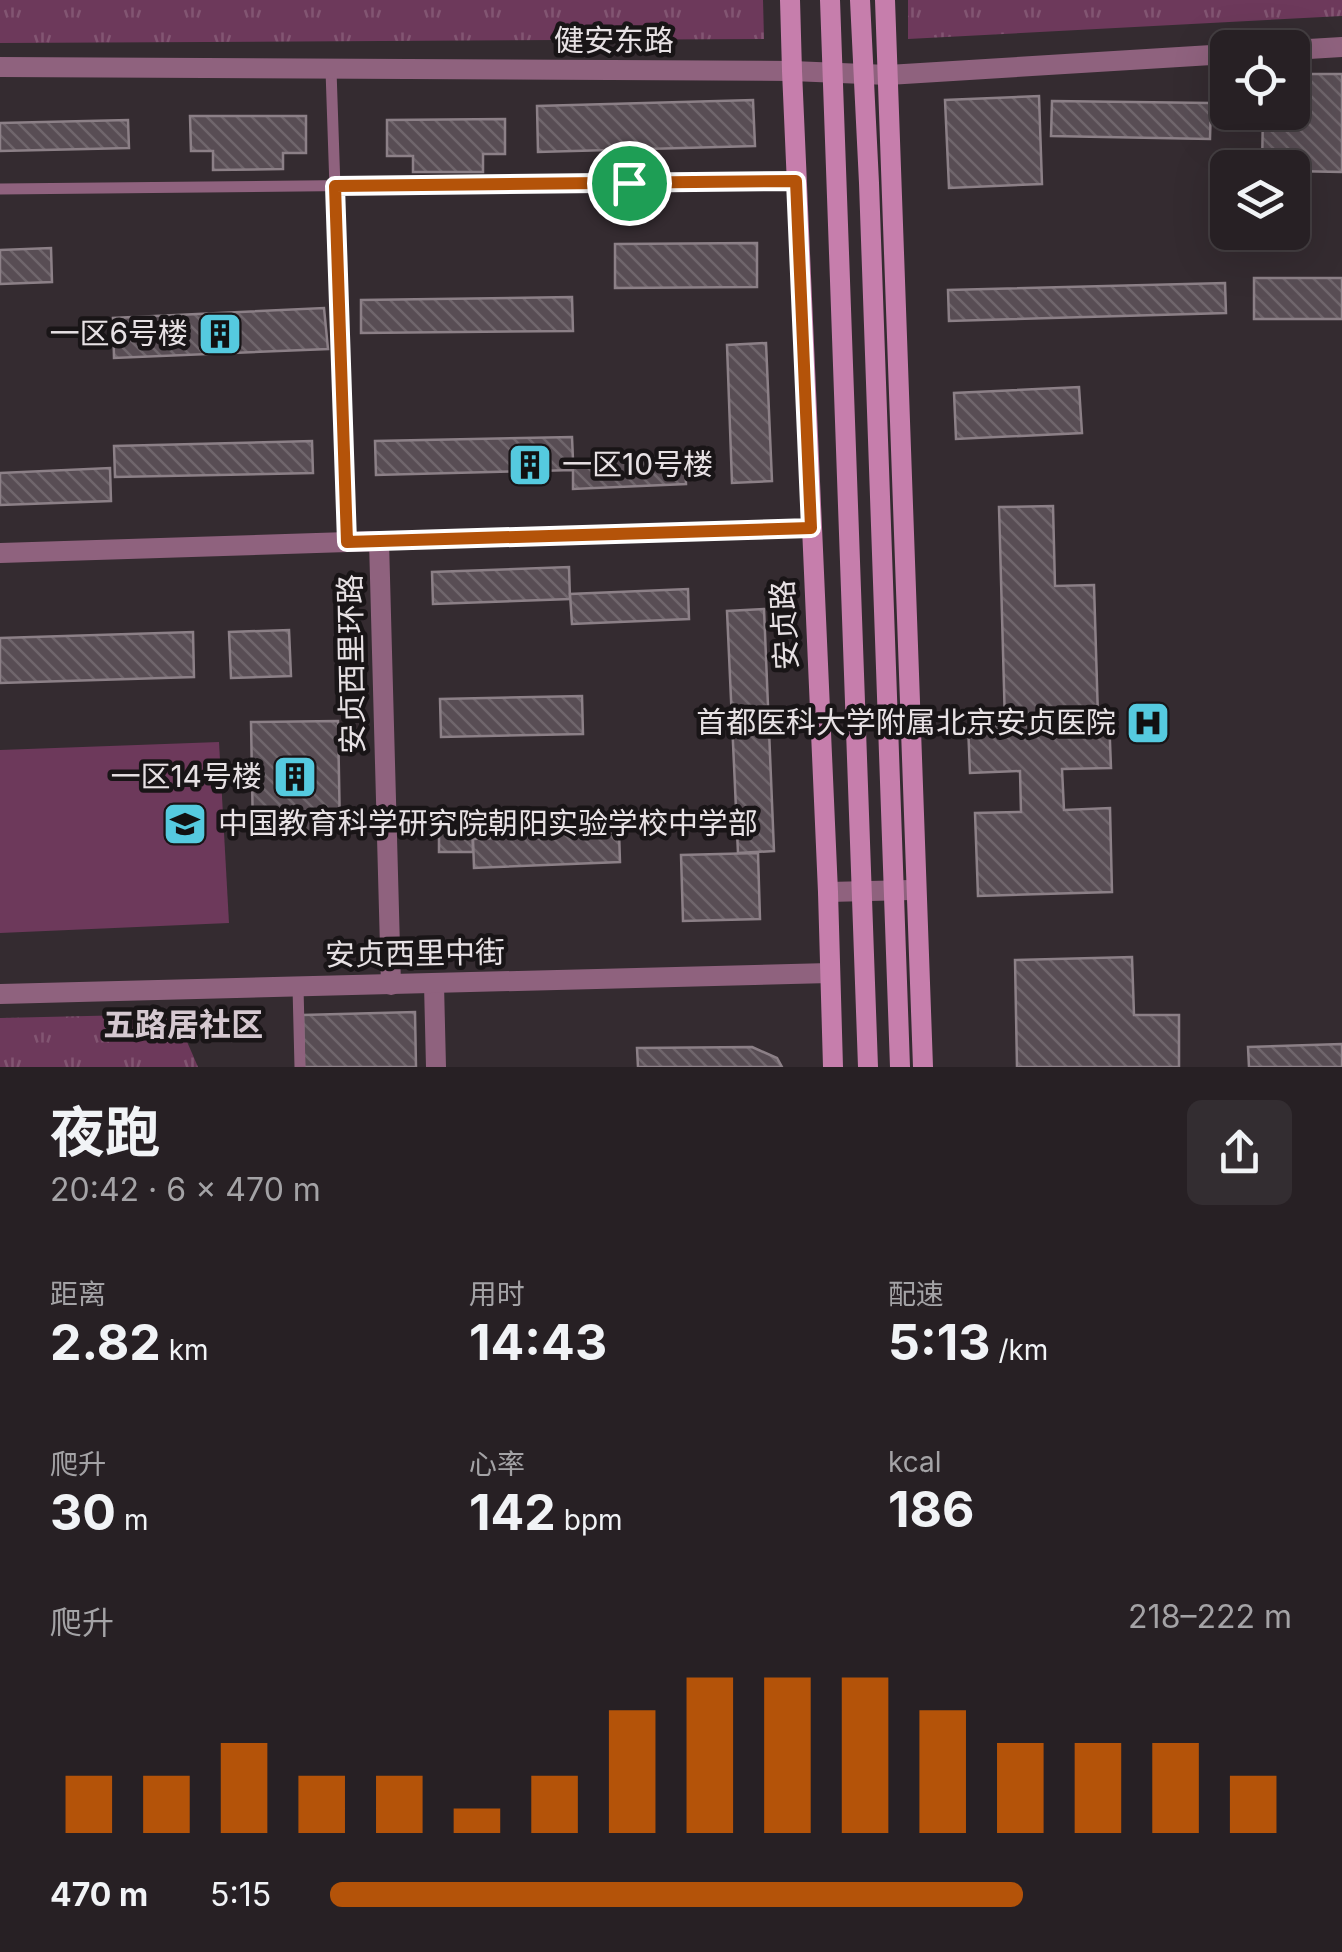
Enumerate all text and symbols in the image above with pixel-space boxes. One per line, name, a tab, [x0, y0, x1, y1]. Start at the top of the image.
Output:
street label: 健安东路	[554, 22, 674, 58]
map controls	[1210, 30, 1310, 250]
button: locate	[1210, 30, 1310, 130]
pin	[587, 141, 672, 226]
button: layers	[1210, 150, 1310, 250]
icon: arrive	[602, 156, 657, 211]
building icon: 一区6号楼	[197, 311, 243, 357]
place label: 一区6号楼	[49, 315, 188, 351]
building icon: 一区10号楼	[507, 442, 553, 488]
place label: 一区10号楼	[562, 446, 713, 482]
street label: 安贞西里环路	[331, 574, 371, 754]
street label: 安贞路	[764, 579, 804, 671]
hospital icon: 首都医科大学附属北京安贞医院	[1125, 700, 1171, 746]
place label: 首都医科大学附属北京安贞医院	[696, 704, 1116, 740]
building icon: 一区14号楼	[272, 754, 318, 800]
place label: 一区14号楼	[110, 758, 262, 794]
school or university icon: 中国教育科学研究院朝阳实验学校中学部	[162, 801, 208, 847]
place label: 中国教育科学研究院朝阳实验学校中学部	[218, 805, 758, 841]
street label: 安贞西里中街	[325, 933, 505, 973]
district label: 五路居社区	[103, 1005, 263, 1044]
text: 夜跑	[50, 1099, 160, 1165]
button: share	[1187, 1100, 1292, 1205]
text: 20:42 · 6 × 470 m	[50, 1170, 321, 1209]
text: 距离	[50, 1277, 106, 1311]
text: 用时	[469, 1277, 525, 1311]
text: 配速	[888, 1277, 944, 1311]
text: 2.82	[50, 1312, 161, 1372]
text: 14:43	[469, 1312, 607, 1372]
text: 5:13	[888, 1312, 991, 1372]
text: km	[161, 1333, 209, 1367]
text: /km	[991, 1333, 1048, 1367]
text: kcal	[888, 1445, 942, 1479]
text: 爬升	[50, 1447, 106, 1481]
text: 心率	[469, 1447, 525, 1481]
text: 186	[888, 1479, 975, 1539]
text: 30	[50, 1482, 116, 1542]
text: 142	[469, 1482, 556, 1542]
text: m	[116, 1503, 148, 1537]
text: bpm	[556, 1503, 623, 1537]
text: 218–222 m	[1128, 1597, 1292, 1636]
text: 爬升	[50, 1603, 114, 1642]
text: 470 m	[50, 1875, 148, 1914]
text: 5:15	[210, 1875, 271, 1914]

